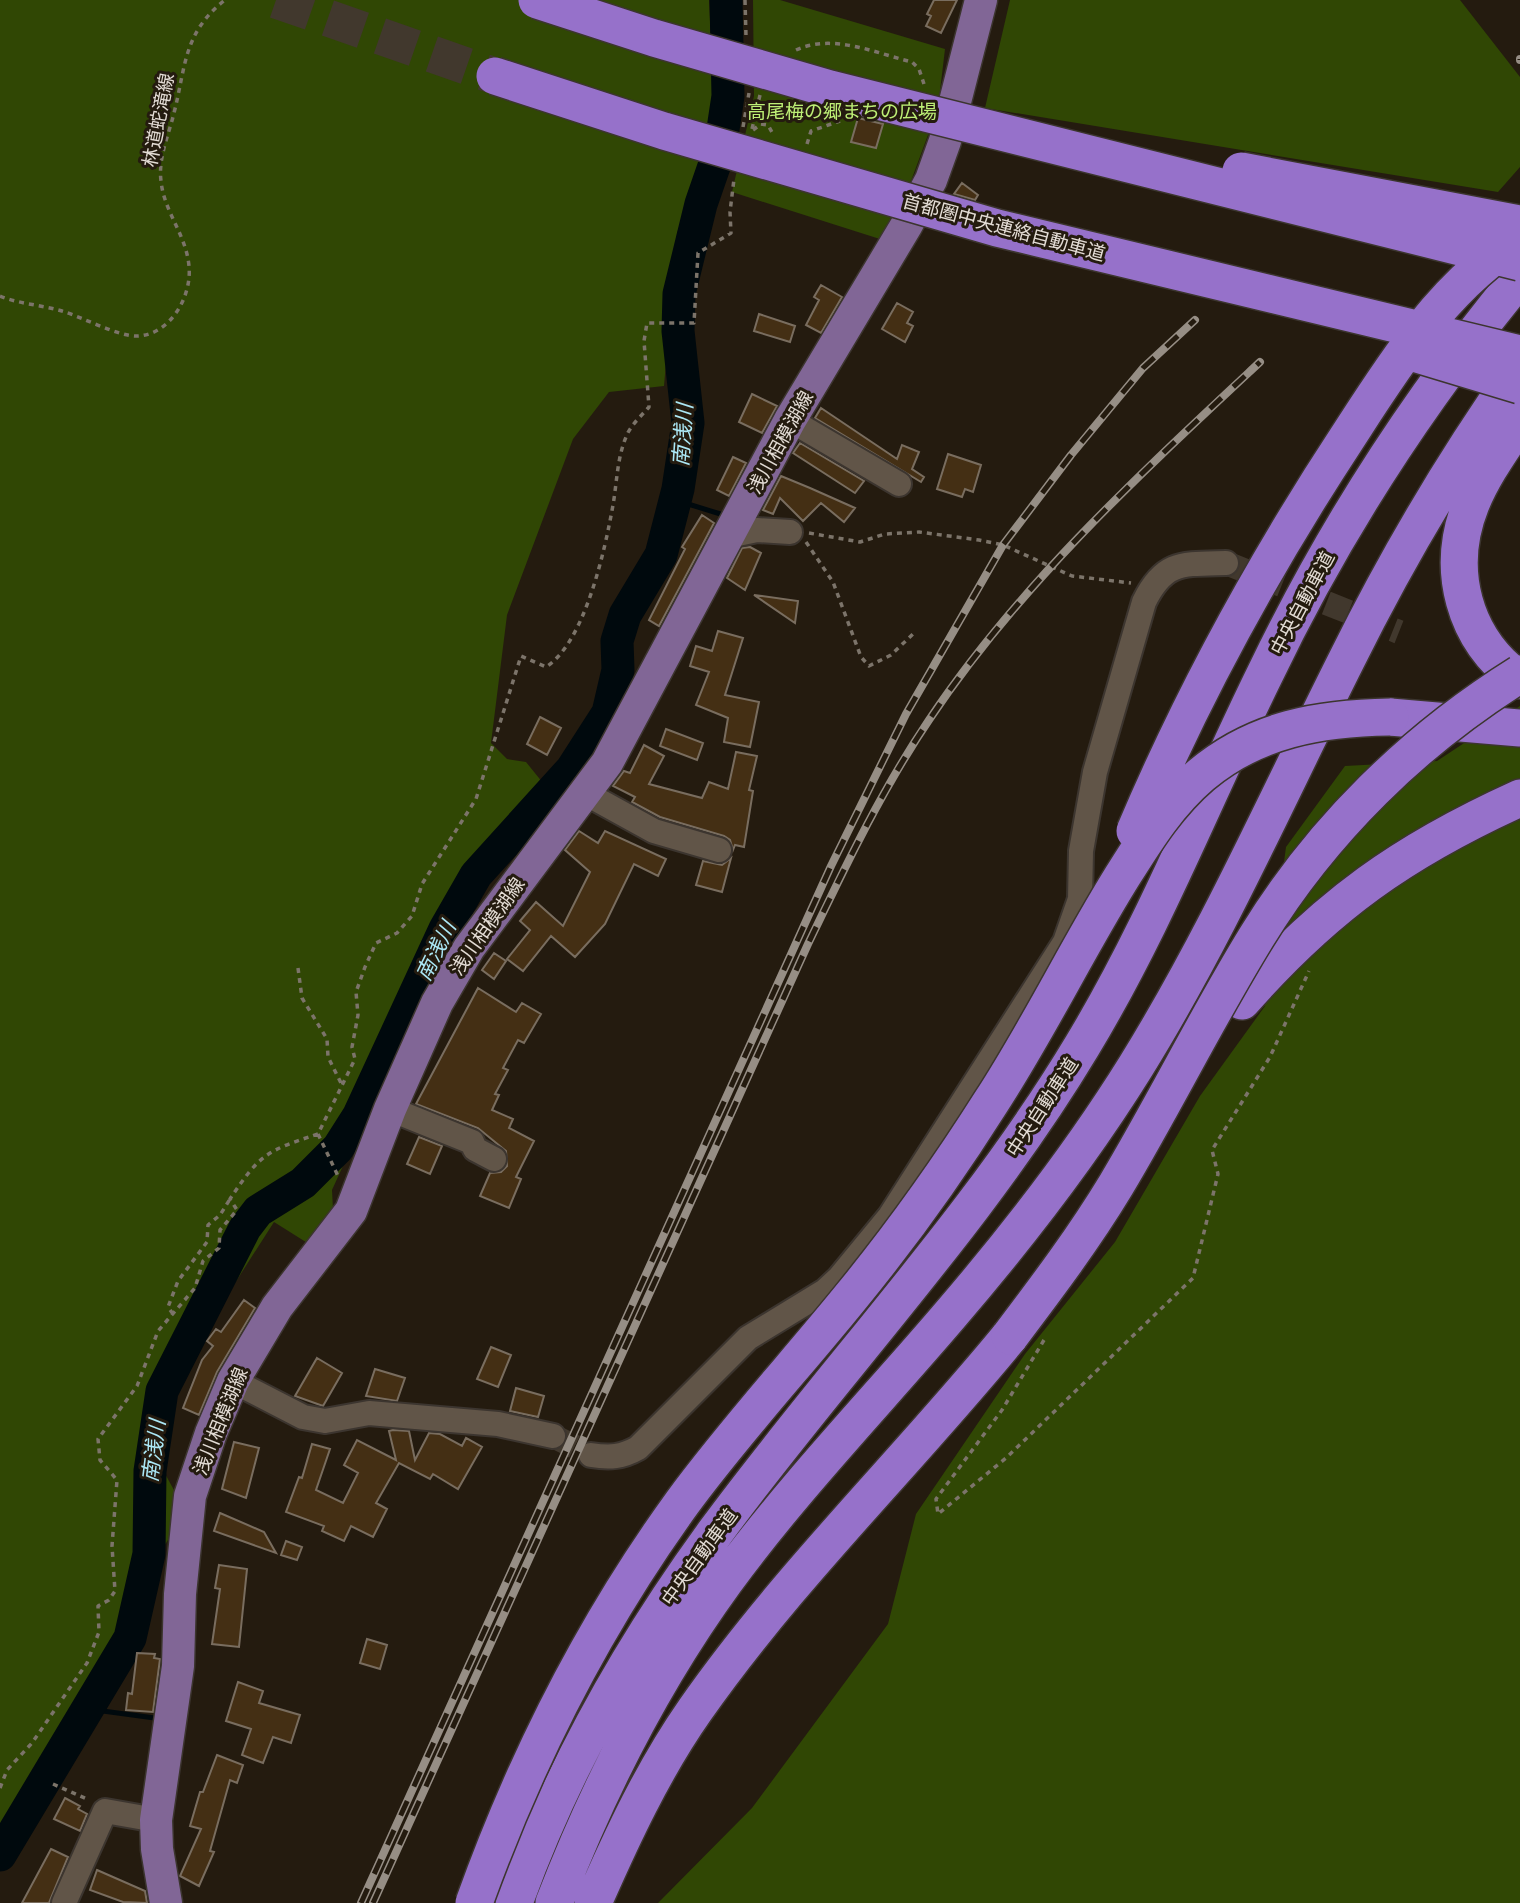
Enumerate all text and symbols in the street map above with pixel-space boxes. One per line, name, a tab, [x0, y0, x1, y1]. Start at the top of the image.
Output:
street label: 林道蛇滝線	[137, 71, 180, 169]
park label: 高尾梅の郷まちの広場	[747, 99, 937, 124]
street label: 首都圏中央連絡自動車道	[900, 188, 1108, 267]
street label: 浅川相模湖線	[742, 386, 819, 498]
water label: 南浅川	[667, 401, 699, 467]
street label: 中央自動車道	[1265, 547, 1340, 659]
street label: 浅川相模湖線	[444, 872, 530, 980]
water label: 南浅川	[410, 915, 463, 985]
street label: 中央自動車道	[1001, 1053, 1084, 1162]
street label: 浅川相模湖線	[188, 1364, 253, 1479]
water label: 南浅川	[136, 1416, 172, 1484]
street label: 中央自動車道	[656, 1504, 743, 1611]

